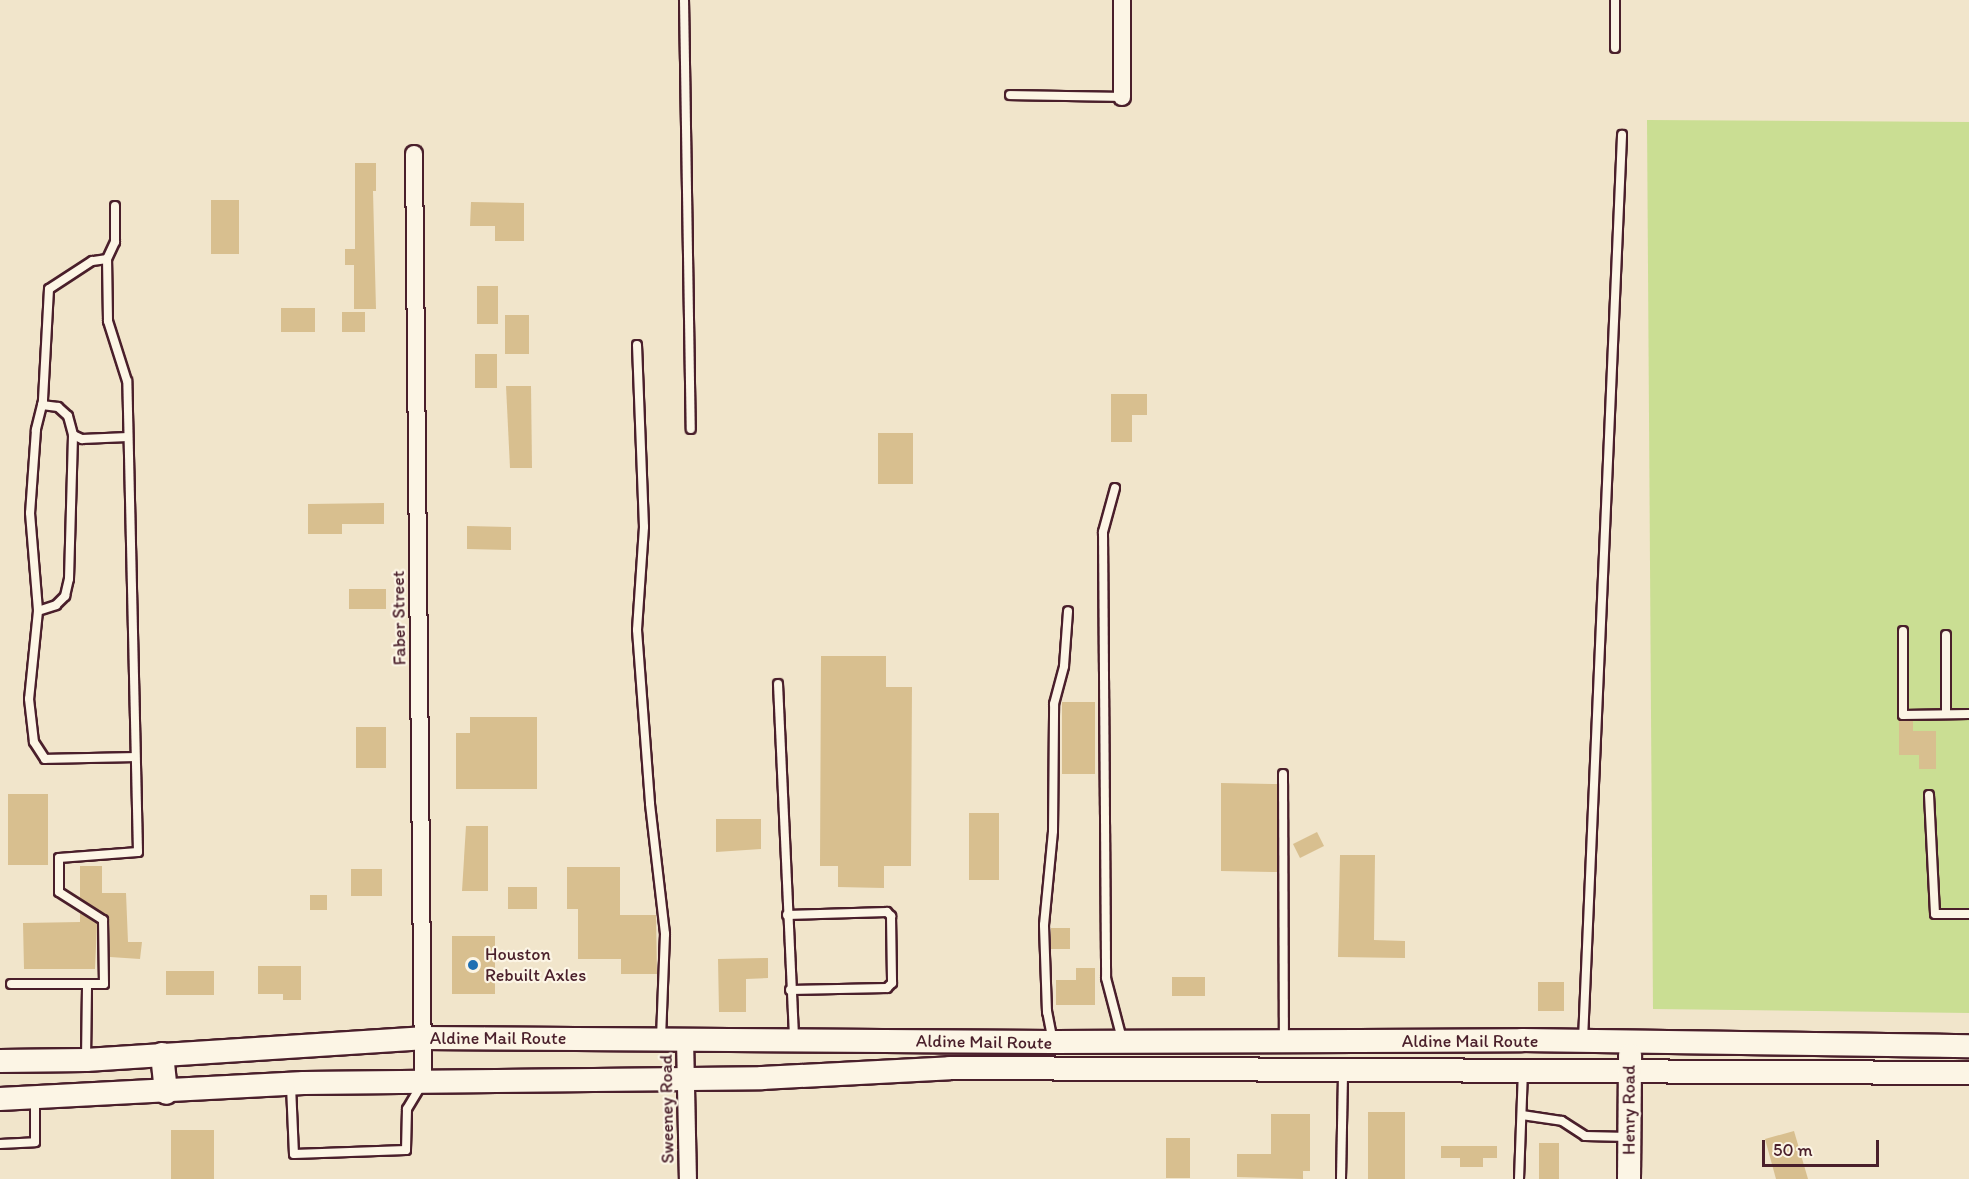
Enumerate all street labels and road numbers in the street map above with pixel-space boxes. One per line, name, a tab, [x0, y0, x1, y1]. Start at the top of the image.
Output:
street label: Faber Street	[387, 571, 411, 665]
street label: Aldine Mail Route	[430, 1027, 566, 1049]
street label: Aldine Mail Route	[916, 1030, 1052, 1054]
street label: Aldine Mail Route	[1402, 1030, 1538, 1052]
street label: Sweeney Road	[655, 1054, 679, 1164]
street label: Henry Road	[1618, 1065, 1640, 1155]

